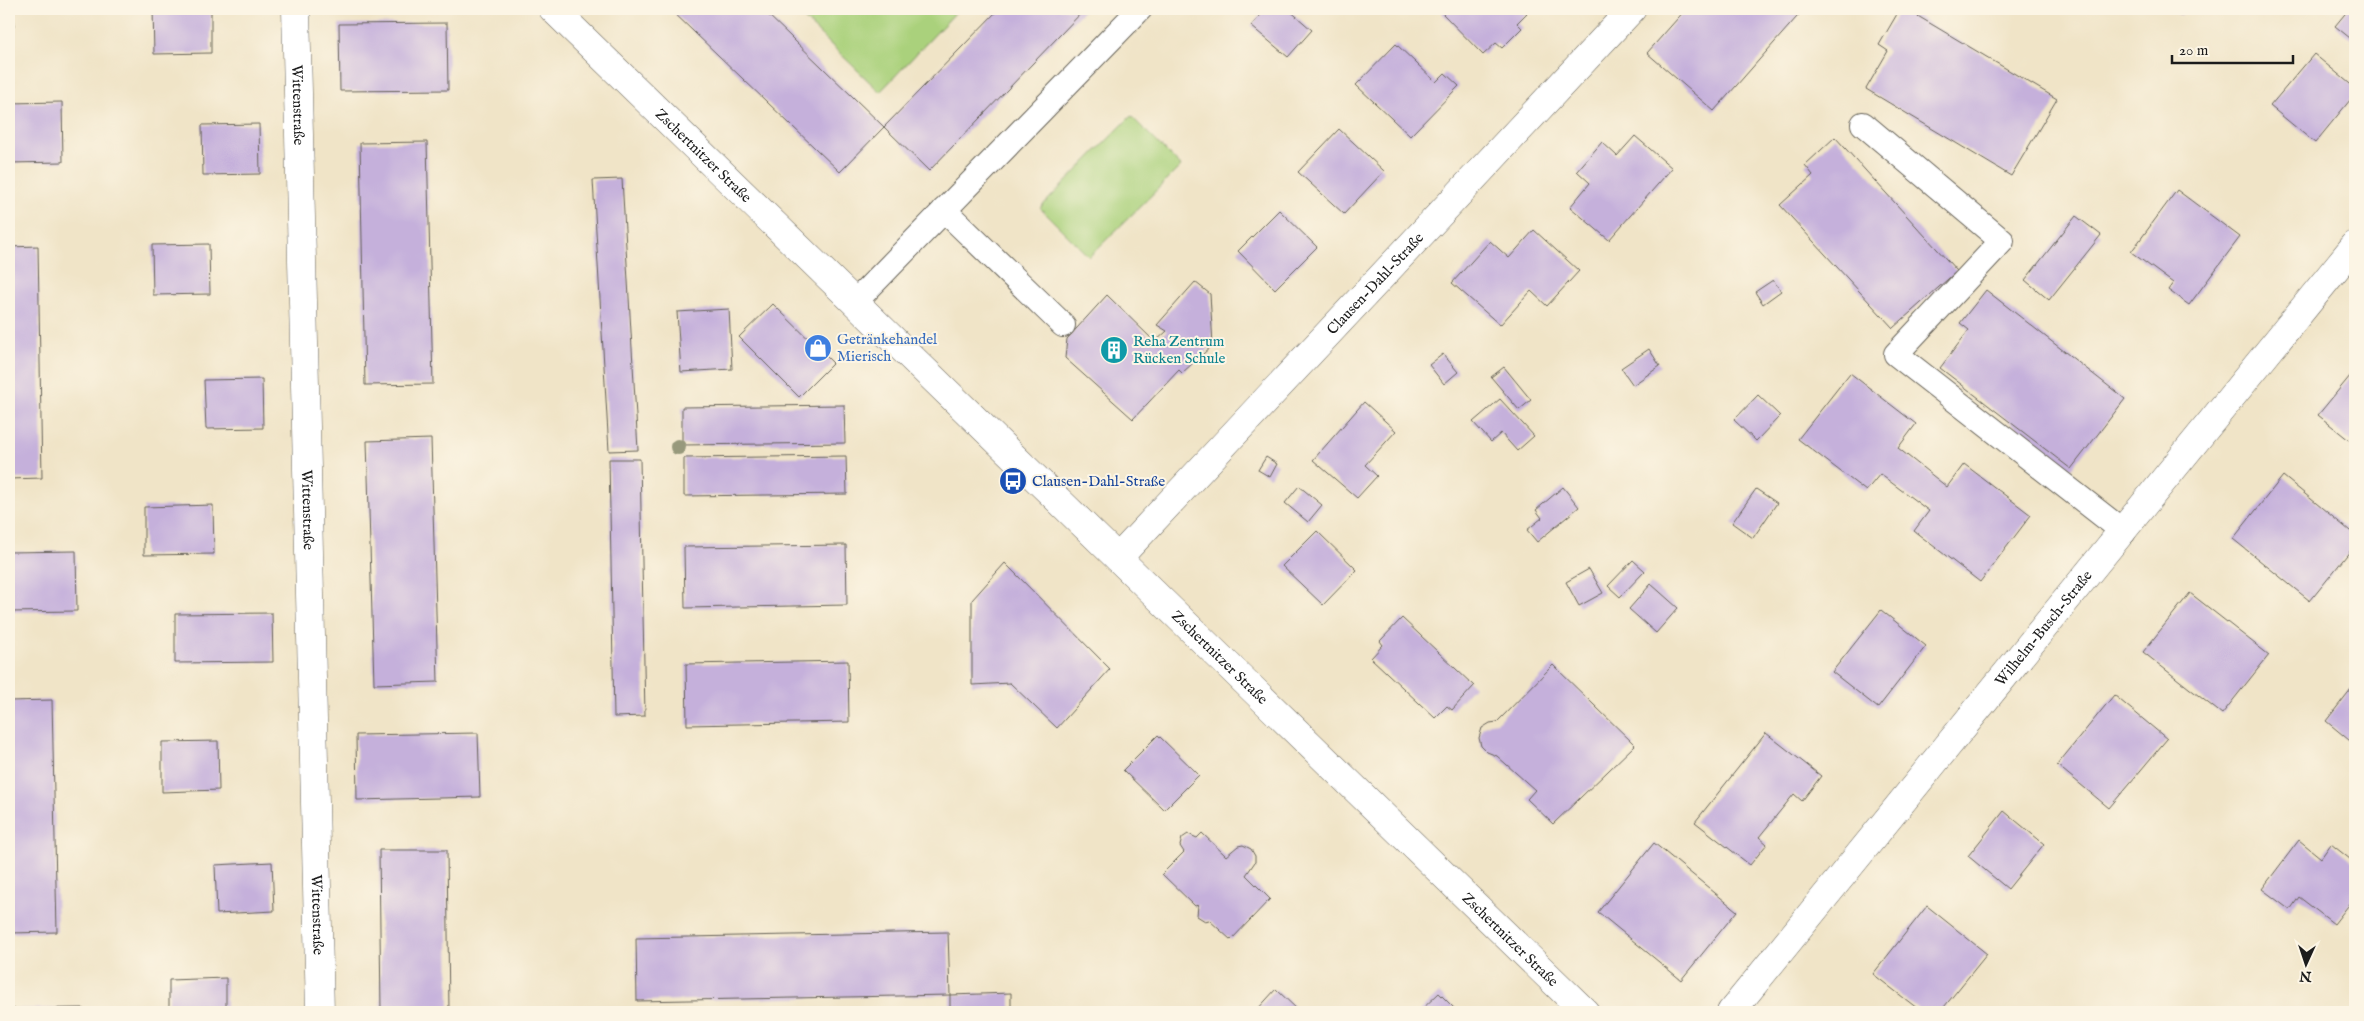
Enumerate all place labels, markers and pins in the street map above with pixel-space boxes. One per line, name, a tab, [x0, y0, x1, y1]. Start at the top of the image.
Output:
place label: Getränkehandel Mierisch	[837, 330, 938, 366]
place label: Reha Zentrum Rücken Schule	[1133, 332, 1225, 368]
shop icon: Getränkehandel Mierisch	[803, 333, 833, 363]
building icon: Reha Zentrum Rücken Schule	[1099, 335, 1129, 365]
bus stop icon: Clausen-Dahl-Straße	[998, 466, 1028, 496]
place label: Clausen-Dahl-Straße	[1032, 472, 1165, 491]

